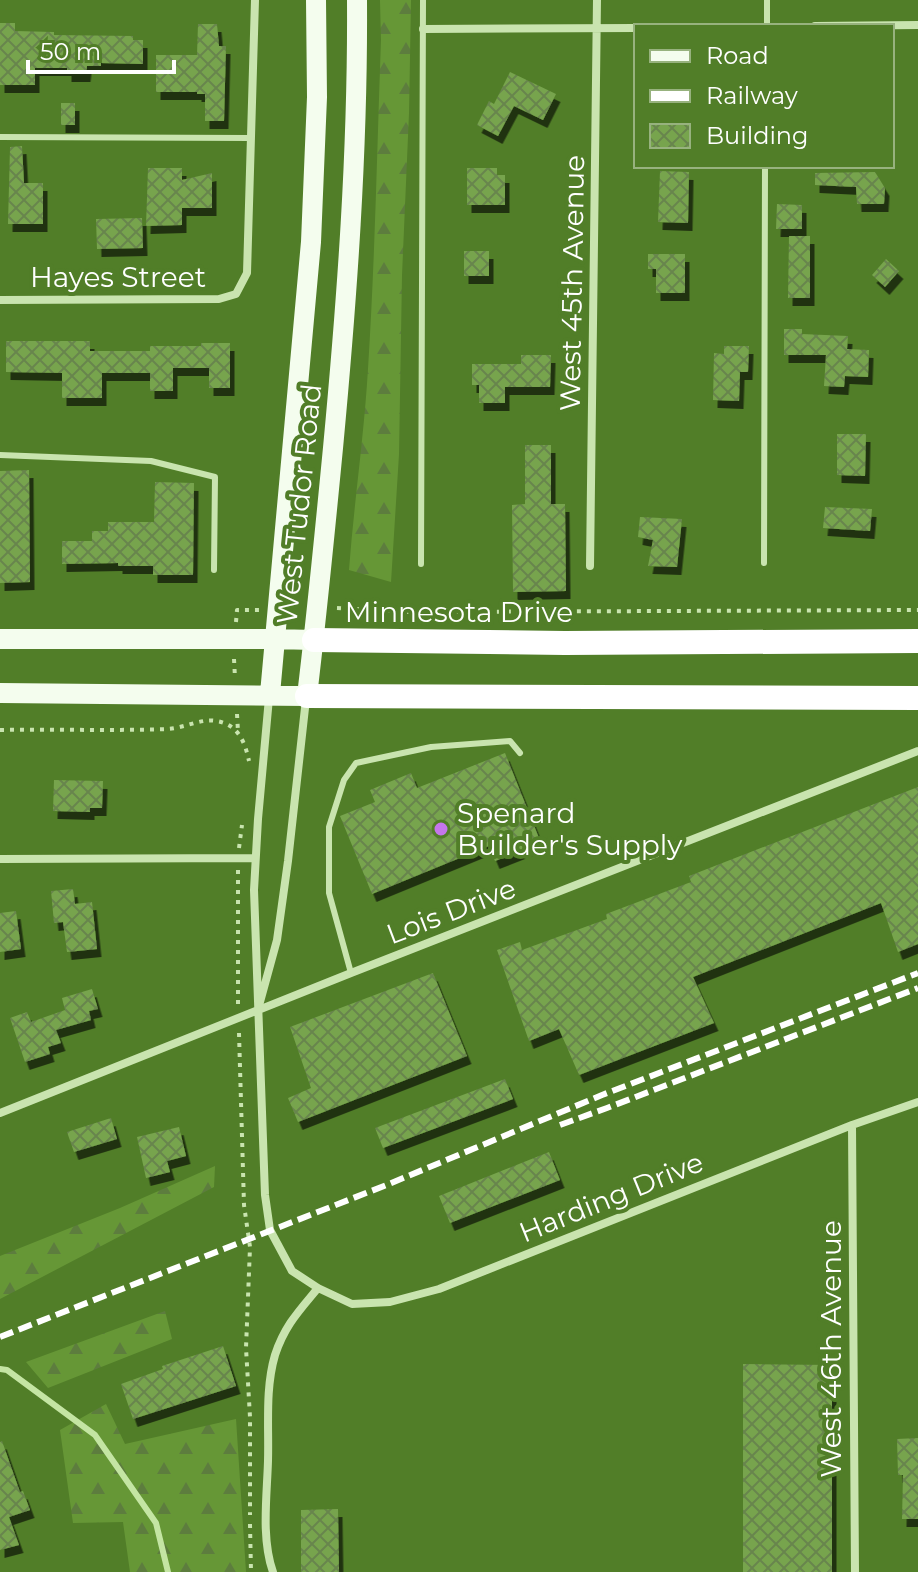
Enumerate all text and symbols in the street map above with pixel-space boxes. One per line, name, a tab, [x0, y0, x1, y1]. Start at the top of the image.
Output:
scale bar	[28, 24, 174, 74]
legend	[634, 24, 894, 168]
text: 50 m	[40, 37, 101, 66]
text: Road	[706, 41, 769, 70]
text: Railway	[706, 81, 798, 110]
text: Building	[706, 121, 809, 150]
street label: West 45th Avenue	[553, 154, 591, 412]
street label: Hayes Street	[30, 260, 206, 294]
street label: West Tudor Road	[269, 382, 329, 626]
street label: Minnesota Drive	[345, 595, 573, 629]
place label: Spenard Builder's Supply	[457, 796, 683, 862]
marker: Spenard Builder's Supply	[432, 820, 450, 838]
street label: Lois Drive	[382, 871, 520, 951]
street label: Harding Drive	[514, 1145, 708, 1249]
street label: West 46th Avenue	[814, 1220, 848, 1478]

